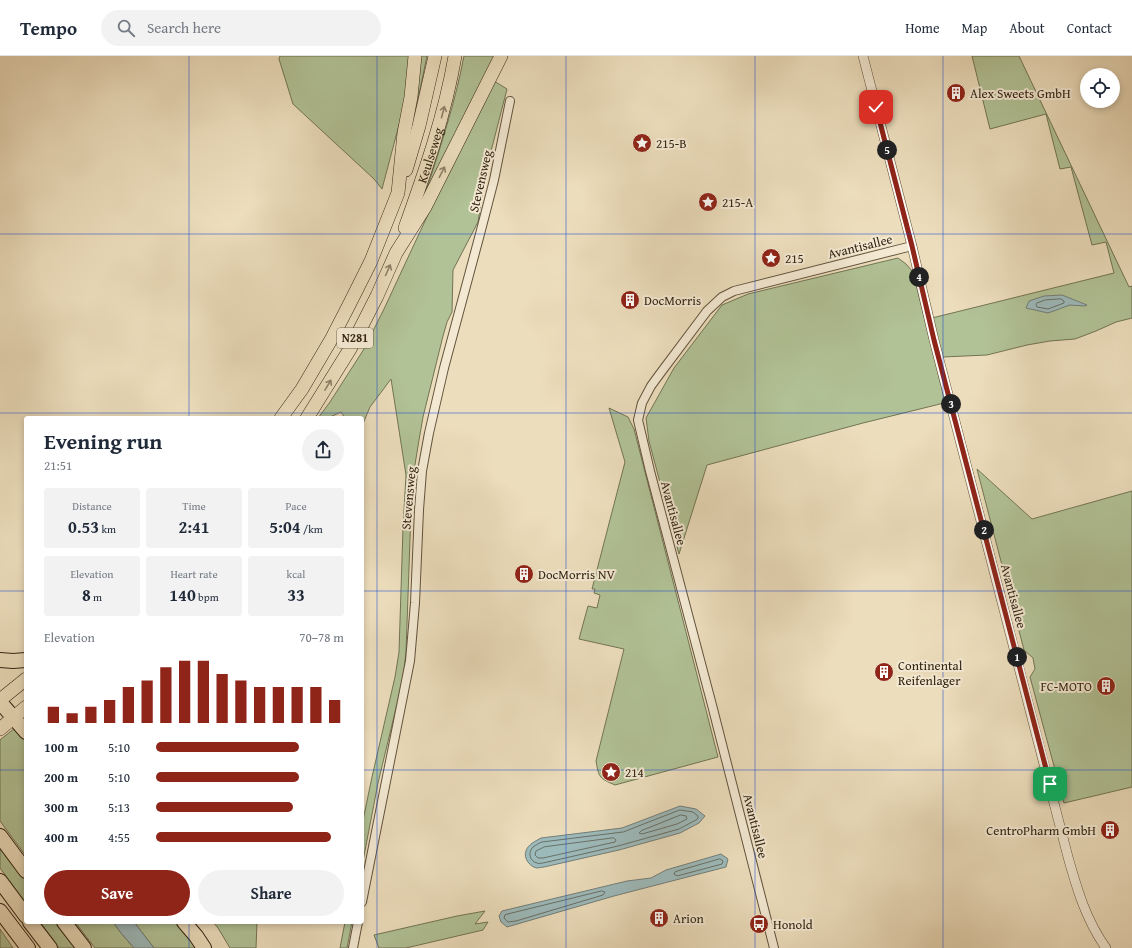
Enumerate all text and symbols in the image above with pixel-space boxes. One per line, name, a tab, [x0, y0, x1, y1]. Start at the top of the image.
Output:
search box	[101, 10, 381, 46]
text: Tempo	[20, 14, 77, 42]
icon: search	[115, 17, 137, 39]
text: Search here	[147, 17, 221, 38]
text: Home	[905, 18, 940, 38]
text: Map	[962, 18, 987, 38]
text: About	[1009, 18, 1045, 38]
text: Contact	[1067, 18, 1112, 38]
map controls	[1080, 68, 1120, 108]
button: locate	[1080, 68, 1120, 108]
building icon: Alex Sweets GmbH	[945, 82, 967, 104]
place label: Alex Sweets GmbH	[970, 84, 1071, 103]
pin	[859, 90, 893, 124]
icon: check	[865, 96, 887, 118]
one-way arrow	[440, 106, 447, 119]
street label: Keulseweg	[412, 125, 448, 186]
place icon: 215-B	[631, 132, 653, 154]
place label: 215-B	[656, 134, 687, 153]
pin: 5	[877, 140, 897, 160]
text: 5	[884, 142, 890, 158]
street label: Stevensweg	[464, 148, 497, 214]
one-way arrow	[439, 167, 447, 179]
place icon: 215-A	[697, 191, 719, 213]
place label: 215-A	[722, 193, 753, 212]
street label: Avantisallee	[826, 229, 894, 264]
place icon: 215	[760, 247, 782, 269]
place label: 215	[785, 249, 804, 268]
one-way arrow	[385, 265, 392, 277]
pin: 4	[909, 267, 929, 287]
text: 4	[916, 269, 922, 285]
building icon: DocMorris	[619, 289, 641, 311]
place label: DocMorris	[644, 291, 701, 310]
road number: N281	[337, 328, 373, 348]
one-way arrow	[324, 379, 332, 391]
pin: 3	[941, 394, 961, 414]
text: 3	[948, 396, 954, 412]
text: Evening run	[44, 425, 162, 457]
button: share	[302, 429, 344, 471]
text: 21:51	[44, 456, 72, 475]
street label: Stevensweg	[396, 465, 421, 530]
street label: Avantisallee	[656, 479, 691, 547]
text: Distance	[72, 498, 112, 514]
text: Time	[182, 498, 206, 514]
text: Pace	[285, 498, 307, 514]
text: 0.53	[68, 514, 99, 539]
text: 2:41	[178, 514, 210, 539]
text: 5:04	[269, 514, 301, 539]
pin: 2	[974, 520, 994, 540]
text: km	[99, 521, 116, 537]
text: /km	[301, 521, 323, 537]
text: 2	[981, 522, 987, 538]
street label: Avantisallee	[996, 562, 1031, 630]
building icon: DocMorris NV	[513, 563, 535, 585]
place label: DocMorris NV	[538, 565, 615, 584]
text: Elevation	[70, 566, 114, 582]
text: Heart rate	[170, 566, 218, 582]
text: kcal	[287, 566, 305, 582]
text: 8	[82, 582, 91, 607]
text: 140	[169, 582, 196, 607]
text: 33	[287, 582, 305, 607]
text: m	[91, 589, 102, 605]
text: bpm	[196, 589, 219, 605]
text: Elevation	[44, 628, 95, 647]
text: 70–78 m	[299, 628, 344, 647]
pin: 1	[1007, 647, 1027, 667]
text: 1	[1014, 649, 1020, 665]
place label: Continental Reifenlager	[898, 656, 963, 690]
building icon: Continental Reifenlager	[873, 661, 895, 683]
building icon: FC-MOTO	[1095, 675, 1117, 697]
place label: FC-MOTO	[1040, 677, 1092, 696]
text: 100 m	[44, 738, 78, 757]
text: 5:10	[108, 738, 130, 757]
place icon: 214	[600, 761, 622, 783]
place label: 214	[625, 763, 644, 782]
pin	[1033, 767, 1067, 801]
text: 200 m	[44, 768, 78, 787]
text: 5:10	[108, 768, 130, 787]
icon: arrive	[1039, 773, 1061, 795]
street label: Avantisallee	[738, 792, 773, 860]
text: 300 m	[44, 798, 78, 817]
text: 5:13	[108, 798, 130, 817]
building icon: CentroPharm GmbH	[1099, 819, 1121, 841]
place label: CentroPharm GmbH	[986, 821, 1096, 840]
text: 400 m	[44, 828, 78, 847]
text: 4:55	[108, 828, 130, 847]
button: Save	[44, 870, 190, 916]
button: Share	[198, 870, 344, 916]
building icon: Arion	[648, 907, 670, 929]
place label: Arion	[673, 909, 705, 928]
bus stop icon: Honold	[748, 913, 770, 935]
place label: Honold	[773, 915, 813, 934]

